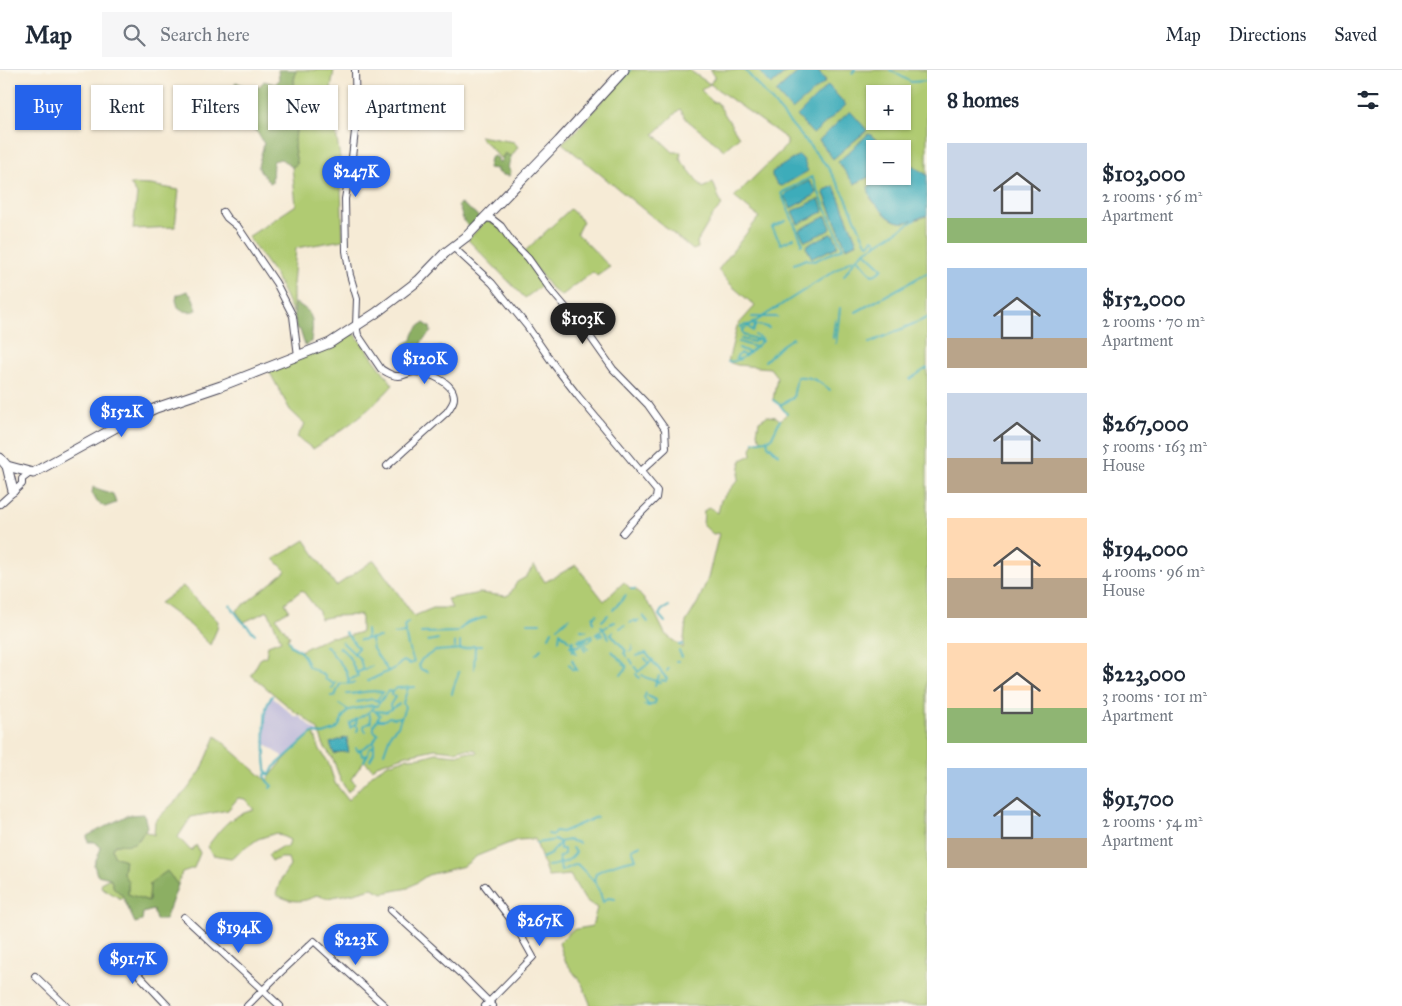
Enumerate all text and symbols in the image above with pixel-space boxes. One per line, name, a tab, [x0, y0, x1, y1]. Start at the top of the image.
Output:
search box	[102, 12, 452, 57]
text: Map	[25, 20, 72, 50]
icon: search	[120, 21, 148, 49]
text: Search here	[160, 23, 250, 46]
text: Map	[1165, 24, 1201, 46]
text: Directions	[1229, 24, 1306, 46]
text: Saved	[1334, 24, 1377, 46]
chip: Buy	[15, 85, 81, 130]
chip: Rent	[91, 85, 163, 130]
chip: Filters	[173, 85, 258, 130]
chip: New	[268, 85, 338, 130]
chip: Apartment	[348, 85, 464, 130]
map controls	[866, 85, 911, 185]
button: +	[866, 85, 911, 130]
icon: filters	[1354, 86, 1382, 114]
text: 8 homes	[947, 87, 1019, 113]
button: −	[866, 140, 911, 185]
pin: $247K	[321, 156, 391, 198]
text: $103,000	[1102, 161, 1186, 187]
text: $247K	[333, 162, 379, 181]
icon: home	[987, 163, 1047, 223]
text: 2 rooms · 56 m²	[1102, 187, 1202, 206]
text: Apartment	[1102, 206, 1174, 225]
text: $152,000	[1102, 286, 1185, 312]
icon: home	[987, 288, 1047, 348]
pin: $103K	[548, 302, 618, 345]
text: $103K	[562, 309, 604, 328]
text: 2 rooms · 70 m²	[1102, 312, 1205, 331]
text: Apartment	[1102, 331, 1174, 350]
pin: $120K	[390, 342, 460, 385]
text: $120K	[403, 349, 447, 368]
pin: $152K	[87, 396, 157, 438]
text: $152K	[101, 402, 143, 421]
text: $267,000	[1102, 411, 1189, 437]
icon: home	[987, 413, 1047, 473]
text: 5 rooms · 163 m²	[1102, 437, 1207, 456]
text: House	[1102, 456, 1145, 475]
text: $194,000	[1102, 536, 1188, 562]
icon: home	[987, 538, 1047, 598]
text: 4 rooms · 96 m²	[1102, 562, 1205, 581]
text: House	[1102, 581, 1145, 600]
text: $223,000	[1102, 661, 1186, 687]
icon: home	[987, 663, 1047, 723]
text: 3 rooms · 101 m²	[1102, 687, 1207, 706]
text: Apartment	[1102, 706, 1174, 725]
text: $91,700	[1102, 786, 1174, 812]
icon: home	[987, 788, 1047, 848]
text: 2 rooms · 54 m²	[1102, 812, 1203, 831]
text: Apartment	[1102, 831, 1174, 850]
pin: $267K	[505, 904, 575, 947]
text: $267K	[517, 911, 563, 930]
pin: $194K	[204, 912, 274, 954]
text: $194K	[217, 918, 261, 937]
pin: $223K	[321, 924, 391, 966]
text: $223K	[334, 930, 378, 949]
pin: $91.7K	[92, 942, 174, 985]
text: $91.7K	[110, 949, 156, 968]

